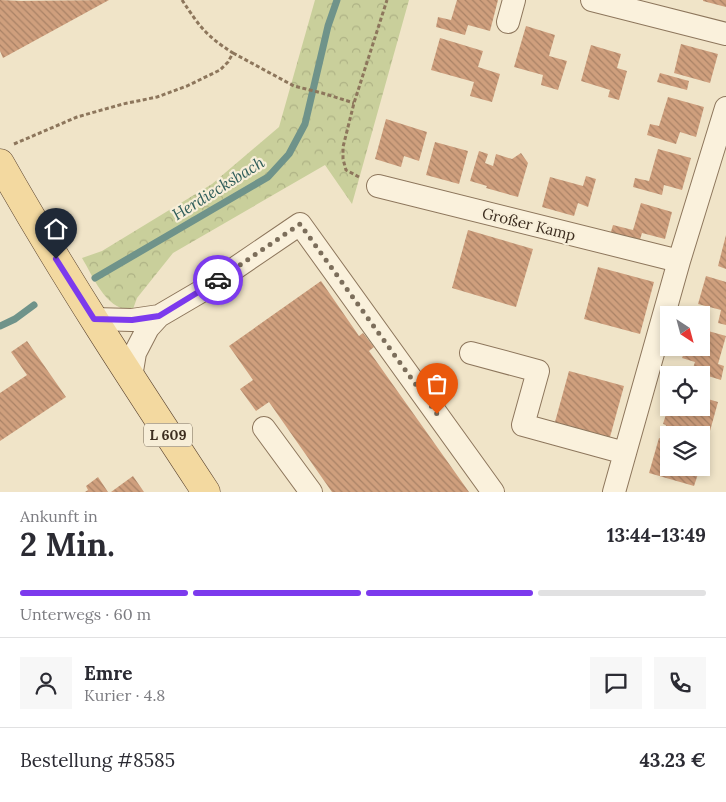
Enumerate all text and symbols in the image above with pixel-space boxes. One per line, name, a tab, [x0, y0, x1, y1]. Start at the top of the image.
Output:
water label: Herdiecksbach	[168, 152, 268, 224]
street label: Großer Kamp	[480, 203, 578, 245]
pin	[35, 208, 77, 259]
icon: home	[42, 215, 70, 243]
courier	[193, 255, 243, 305]
icon: car	[204, 266, 232, 294]
north arrow	[660, 306, 710, 356]
map controls	[660, 306, 710, 476]
pin	[416, 363, 458, 414]
button: locate	[660, 366, 710, 416]
icon: bag	[423, 370, 451, 398]
road number: L 609	[144, 424, 192, 446]
button: layers	[660, 426, 710, 476]
text: Ankunft in	[20, 506, 98, 526]
text: 13:44–13:49	[607, 523, 706, 547]
text: 2 Min.	[20, 524, 115, 565]
text: Unterwegs · 60 m	[20, 604, 151, 624]
button: person	[20, 657, 72, 709]
button: chat	[590, 657, 642, 709]
button: phone	[654, 657, 706, 709]
text: Emre	[84, 661, 132, 685]
text: Kurier · 4.8	[84, 685, 165, 705]
text: Bestellung #8585	[20, 748, 175, 772]
text: 43.23 €	[639, 748, 706, 772]

